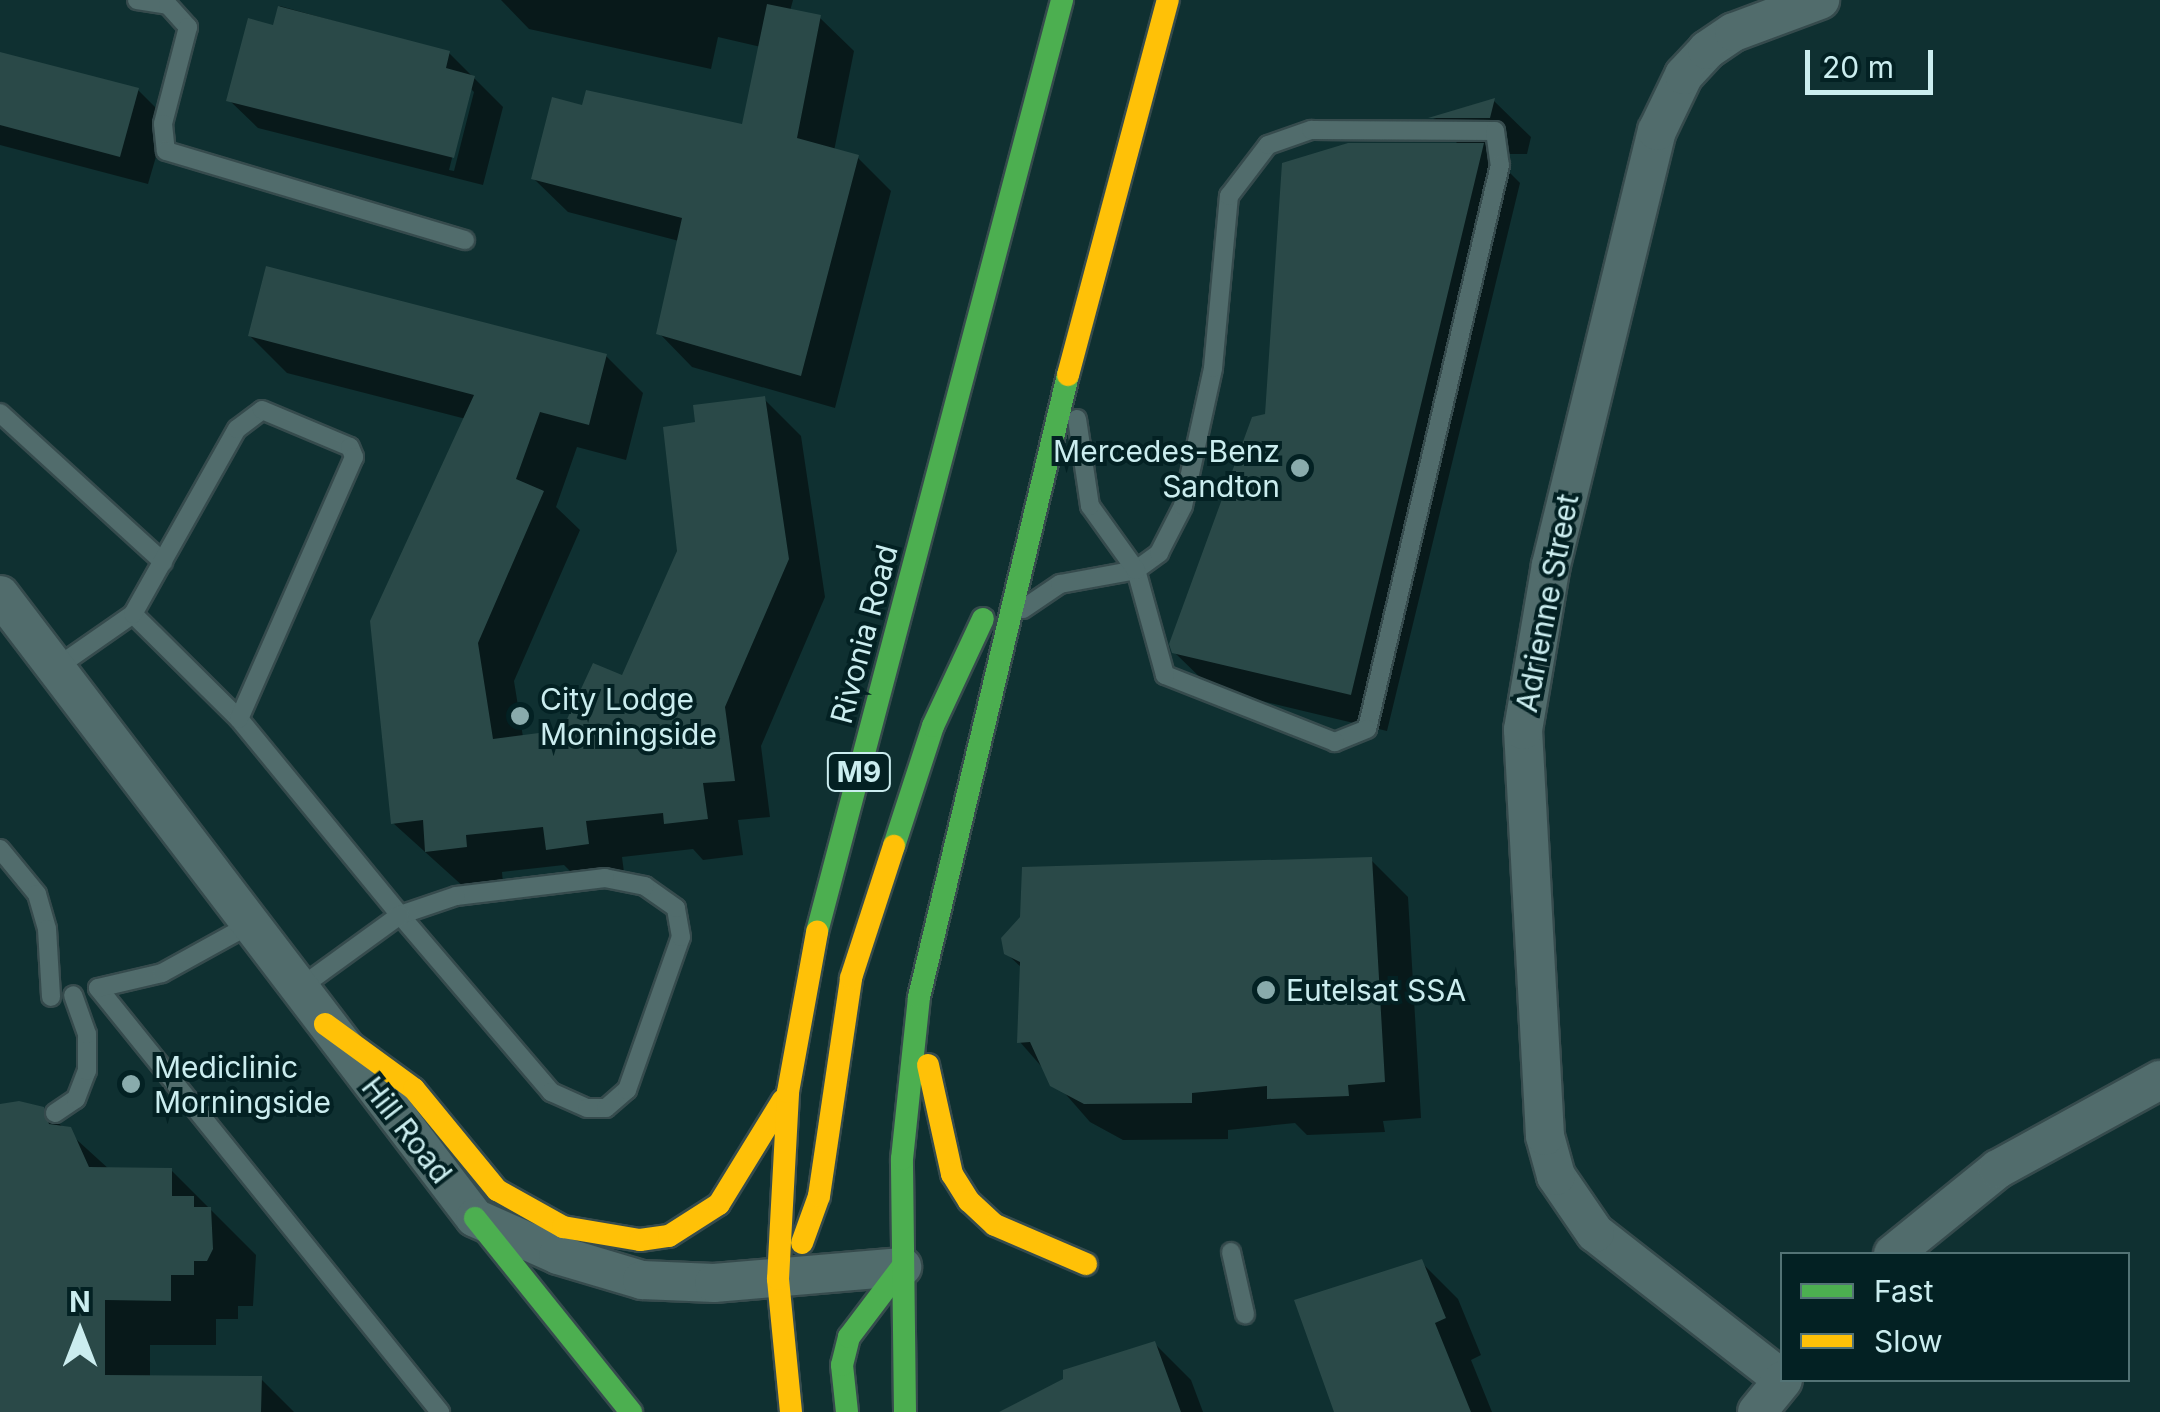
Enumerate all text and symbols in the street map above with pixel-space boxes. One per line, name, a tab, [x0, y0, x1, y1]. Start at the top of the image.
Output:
scale bar	[1810, 30, 1938, 92]
text: 20 m	[1822, 49, 1894, 85]
place label: Mercedes-Benz Sandton	[1053, 433, 1280, 504]
marker: Mercedes-Benz Sandton	[1289, 457, 1311, 479]
street label: Adrienne Street	[1508, 491, 1586, 715]
street label: Rivonia Road	[823, 541, 905, 727]
place label: City Lodge Morningside	[540, 681, 717, 752]
marker: City Lodge Morningside	[509, 705, 531, 727]
road number: M9	[826, 749, 892, 795]
place label: Eutelsat SSA	[1286, 972, 1466, 1008]
marker: Eutelsat SSA	[1255, 979, 1277, 1001]
place label: Mediclinic Morningside	[154, 1049, 331, 1120]
street label: Hill Road	[354, 1070, 460, 1190]
marker: Mediclinic Morningside	[118, 1071, 144, 1097]
legend	[1780, 1252, 2130, 1382]
text: Fast	[1874, 1273, 1933, 1309]
north arrow	[30, 1282, 130, 1382]
text: N	[69, 1285, 91, 1319]
text: Slow	[1874, 1323, 1943, 1359]

